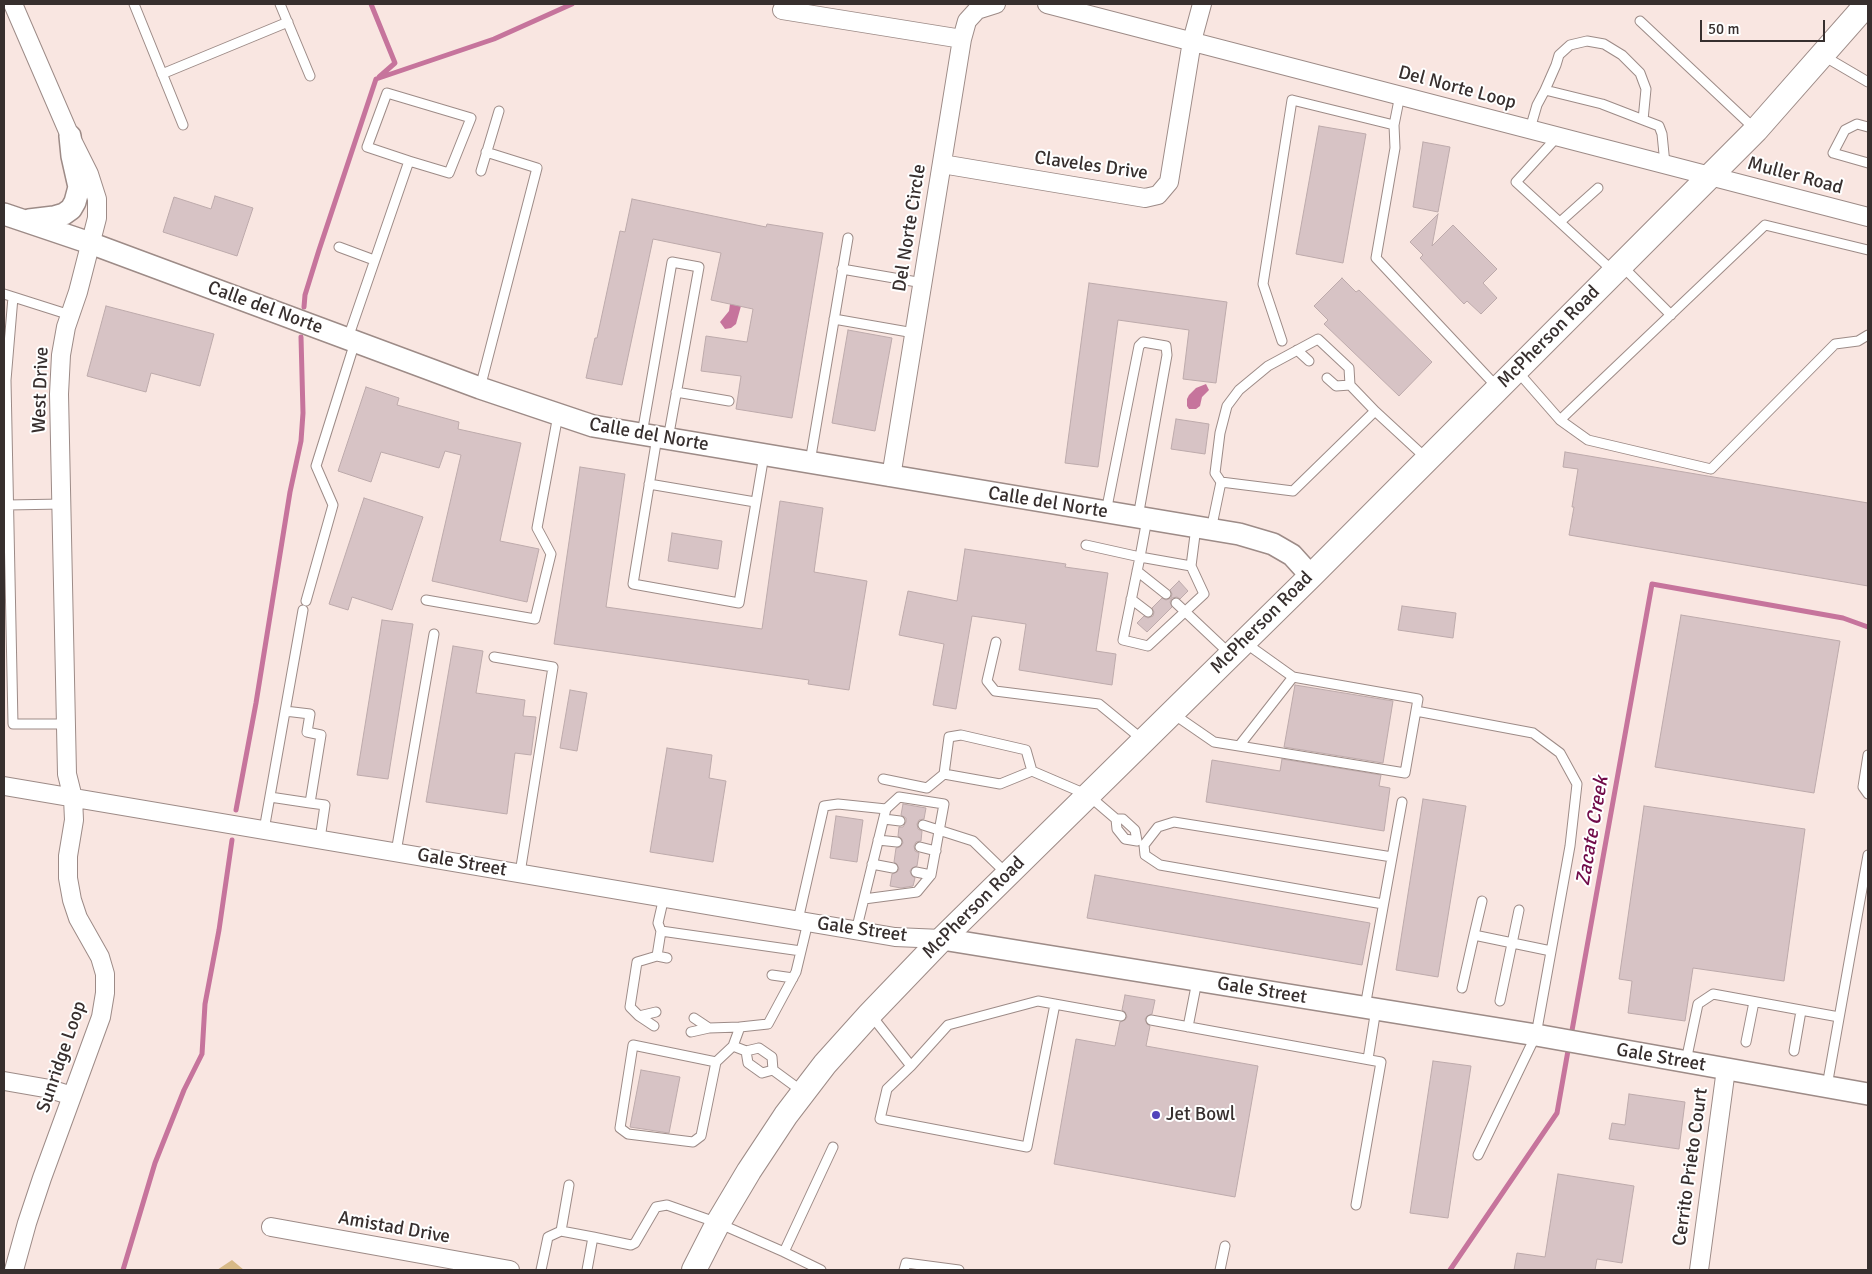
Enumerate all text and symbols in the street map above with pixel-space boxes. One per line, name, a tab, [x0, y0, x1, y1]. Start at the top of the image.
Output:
scale bar	[1702, 10, 1827, 42]
text: 50 m	[1708, 20, 1739, 38]
street label: Del Norte Loop	[1396, 61, 1518, 115]
street label: Claveles Drive	[1033, 147, 1149, 185]
street label: Muller Road	[1745, 152, 1845, 200]
street label: Del Norte Circle	[889, 163, 931, 293]
street label: Calle del Norte	[204, 277, 326, 339]
street label: McPherson Road	[1493, 281, 1605, 393]
street label: West Drive	[28, 346, 54, 434]
street label: Calle del Norte	[587, 413, 711, 457]
street label: Calle del Norte	[986, 482, 1110, 524]
street label: McPherson Road	[1206, 567, 1318, 679]
water label: Zacate Creek	[1572, 774, 1614, 888]
street label: Gale Street	[415, 844, 509, 882]
street label: McPherson Road	[918, 852, 1030, 964]
street label: Gale Street	[816, 912, 908, 948]
street label: Gale Street	[1216, 973, 1308, 1009]
street label: Sunridge Loop	[32, 998, 92, 1116]
street label: Gale Street	[1614, 1039, 1708, 1077]
street label: Cerrito Prieto Court	[1669, 1086, 1713, 1248]
place label: Jet Bowl	[1166, 1104, 1235, 1126]
marker: Jet Bowl	[1150, 1109, 1162, 1121]
street label: Amistad Drive	[336, 1207, 452, 1249]

